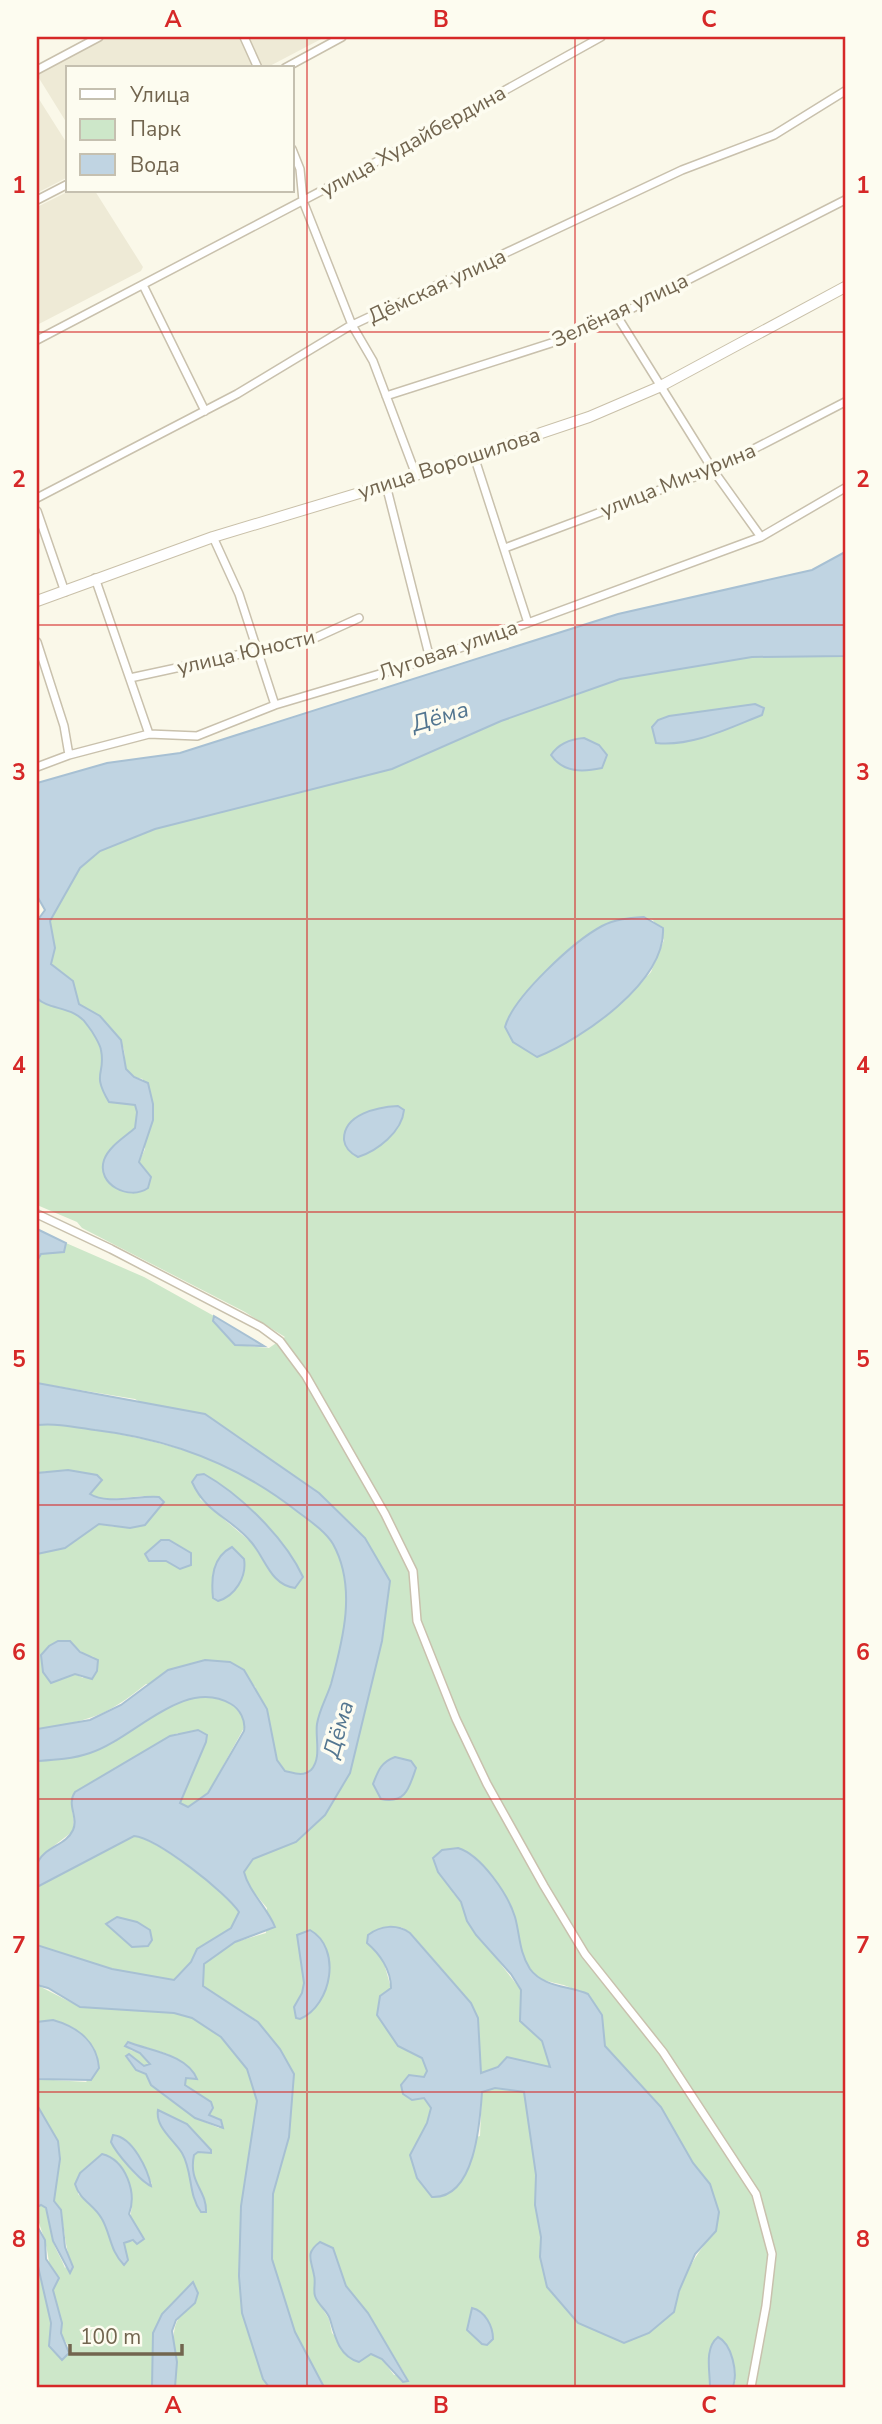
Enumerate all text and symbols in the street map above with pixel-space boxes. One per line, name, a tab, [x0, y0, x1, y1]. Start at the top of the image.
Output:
text: A	[164, 4, 182, 35]
text: B	[433, 4, 449, 35]
text: C	[701, 4, 717, 35]
legend	[66, 66, 294, 192]
street label: улица Худайбердина	[315, 78, 511, 204]
text: Улица	[129, 81, 190, 109]
text: Парк	[130, 115, 182, 143]
text: Вода	[130, 151, 180, 179]
text: 1	[12, 170, 26, 201]
text: 1	[856, 170, 870, 201]
street label: Дёмская улица	[363, 242, 511, 330]
street label: Зелёная улица	[547, 266, 693, 354]
street label: улица Ворошилова	[354, 420, 544, 506]
street label: улица Мичурина	[596, 436, 760, 524]
text: 2	[12, 464, 26, 495]
text: 2	[856, 464, 870, 495]
street label: Луговая улица	[375, 613, 521, 687]
street label: улица Юности	[174, 623, 318, 681]
water label: Дёма	[406, 694, 472, 740]
text: 3	[12, 757, 26, 788]
text: 3	[856, 757, 870, 788]
text: 4	[12, 1050, 26, 1081]
text: 4	[856, 1050, 870, 1081]
text: 5	[12, 1344, 26, 1375]
text: 5	[856, 1344, 870, 1375]
text: 6	[12, 1637, 26, 1668]
text: 6	[856, 1637, 870, 1668]
water label: Дёма	[315, 1697, 361, 1763]
text: 7	[12, 1930, 26, 1961]
text: 7	[856, 1930, 870, 1961]
text: 8	[12, 2224, 26, 2255]
text: 8	[856, 2224, 870, 2255]
scale bar	[70, 2312, 182, 2356]
text: 100 m	[80, 2323, 141, 2351]
text: A	[164, 2390, 182, 2421]
text: B	[433, 2390, 449, 2421]
text: C	[701, 2390, 717, 2421]

